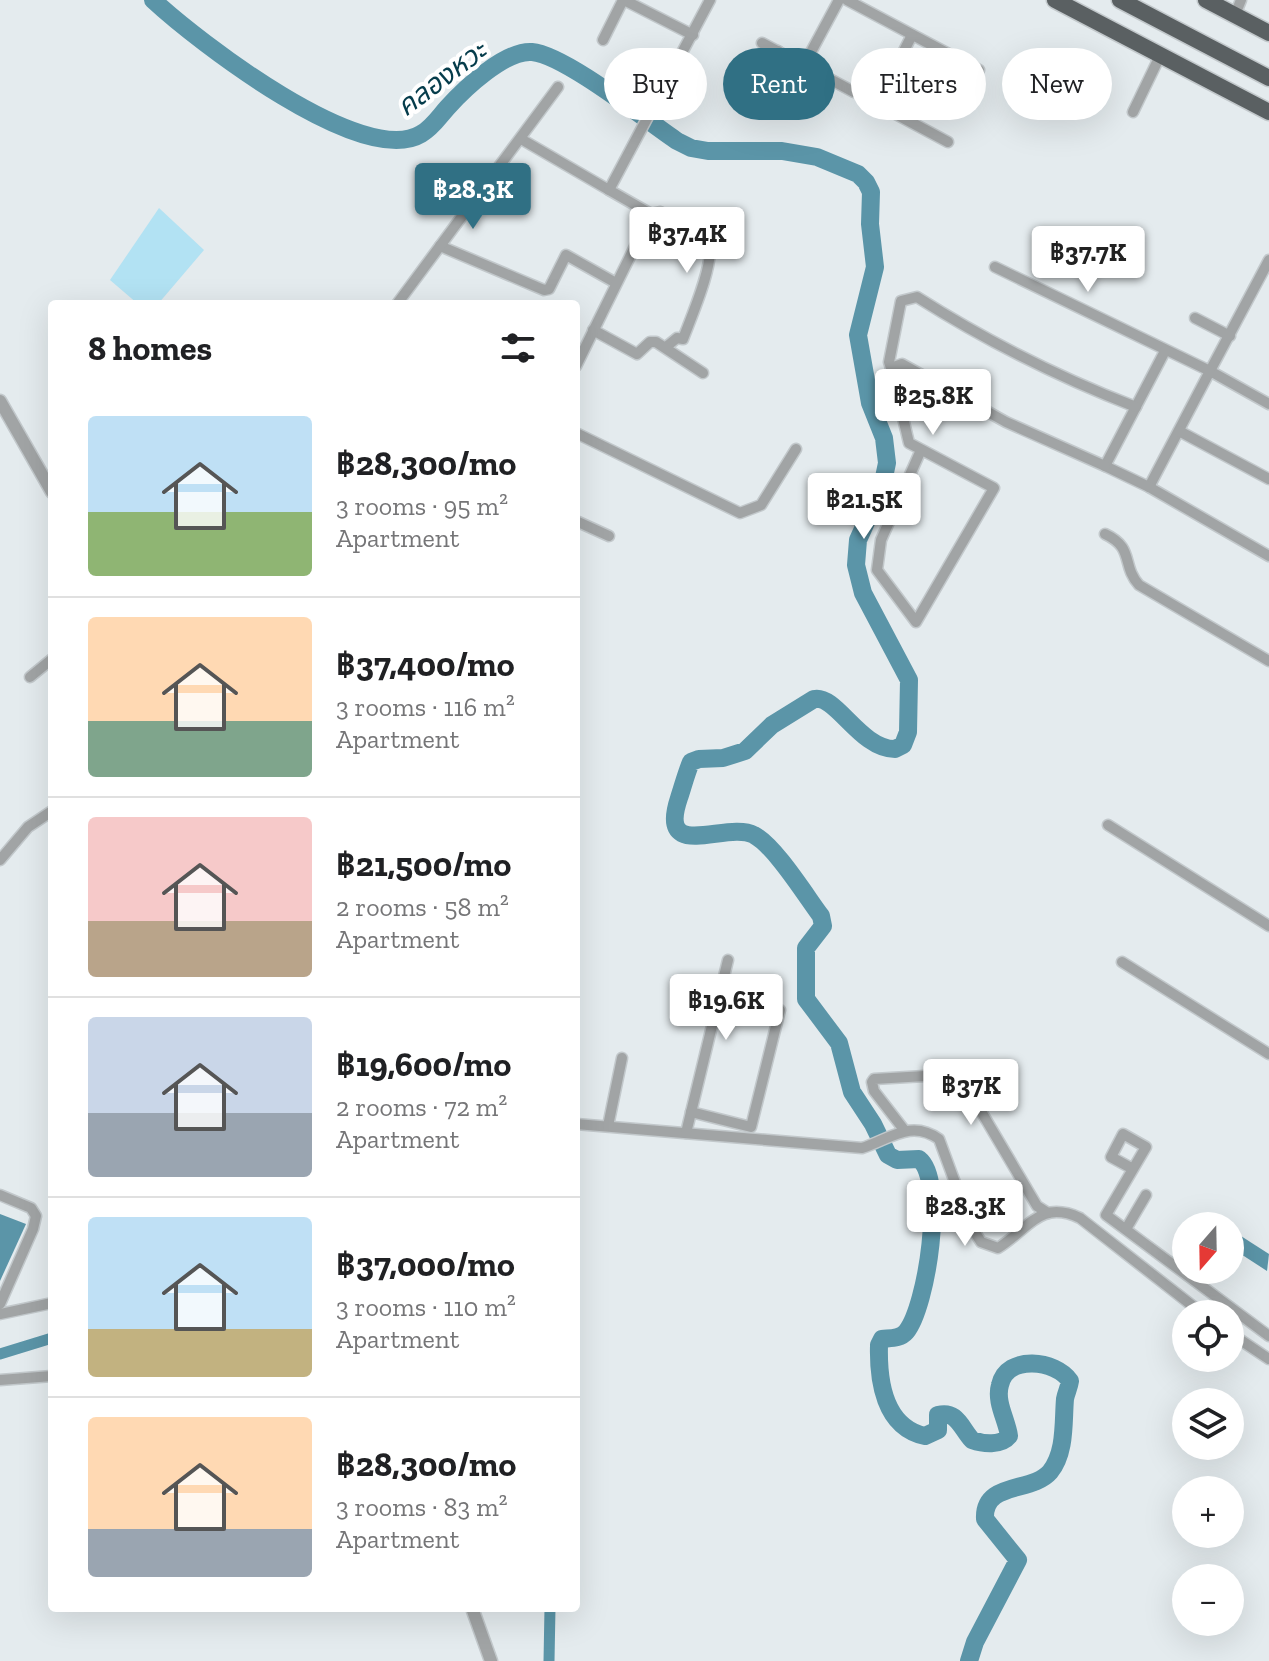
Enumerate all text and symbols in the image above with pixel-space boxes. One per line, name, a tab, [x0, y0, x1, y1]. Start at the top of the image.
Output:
water label: คลองหวะ	[390, 32, 495, 123]
chip: Buy	[604, 48, 707, 120]
chip: Rent	[723, 48, 835, 120]
chip: Filters	[851, 48, 986, 120]
chip: New	[1002, 48, 1112, 120]
pin: ฿28.3K	[408, 163, 538, 231]
text: ฿28.3K	[433, 173, 513, 205]
pin: ฿37.4K	[622, 207, 752, 275]
text: ฿37.4K	[647, 217, 727, 249]
pin: ฿37.7K	[1023, 226, 1153, 294]
text: ฿37.7K	[1050, 236, 1126, 268]
icon: filters	[496, 326, 540, 370]
text: 8 homes	[88, 328, 212, 369]
pin: ฿25.8K	[868, 369, 998, 437]
text: ฿25.8K	[893, 379, 973, 411]
text: ฿28,300/mo	[336, 443, 516, 484]
icon: home	[152, 448, 248, 544]
pin: ฿21.5K	[799, 473, 929, 541]
text: ฿21.5K	[826, 483, 902, 515]
text: 3 rooms · 95 m²	[336, 490, 508, 522]
text: Apartment	[336, 522, 459, 554]
text: ฿37,400/mo	[336, 644, 515, 685]
icon: home	[152, 649, 248, 745]
text: 3 rooms · 116 m²	[336, 691, 515, 723]
text: Apartment	[336, 723, 459, 755]
text: ฿21,500/mo	[336, 844, 511, 885]
icon: home	[152, 849, 248, 945]
text: 2 rooms · 58 m²	[336, 891, 509, 923]
text: Apartment	[336, 923, 459, 955]
pin: ฿19.6K	[661, 974, 791, 1042]
text: ฿19.6K	[688, 984, 764, 1016]
text: ฿19,600/mo	[336, 1044, 511, 1085]
icon: home	[152, 1049, 248, 1145]
pin: ฿37K	[924, 1059, 1018, 1127]
text: ฿37K	[941, 1069, 1001, 1101]
text: 2 rooms · 72 m²	[336, 1091, 507, 1123]
text: Apartment	[336, 1123, 459, 1155]
pin: ฿28.3K	[900, 1180, 1030, 1248]
text: ฿28.3K	[925, 1190, 1005, 1222]
north arrow	[1172, 1212, 1244, 1284]
map controls	[1172, 1212, 1244, 1636]
text: ฿37,000/mo	[336, 1244, 515, 1285]
icon: home	[152, 1249, 248, 1345]
text: 3 rooms · 110 m²	[336, 1291, 516, 1323]
button: locate	[1172, 1300, 1244, 1372]
text: Apartment	[336, 1323, 459, 1355]
button: layers	[1172, 1388, 1244, 1460]
text: ฿28,300/mo	[336, 1444, 516, 1485]
icon: home	[152, 1449, 248, 1545]
button: +	[1172, 1476, 1244, 1548]
text: 3 rooms · 83 m²	[336, 1491, 508, 1523]
text: Apartment	[336, 1523, 459, 1555]
button: −	[1172, 1564, 1244, 1636]

